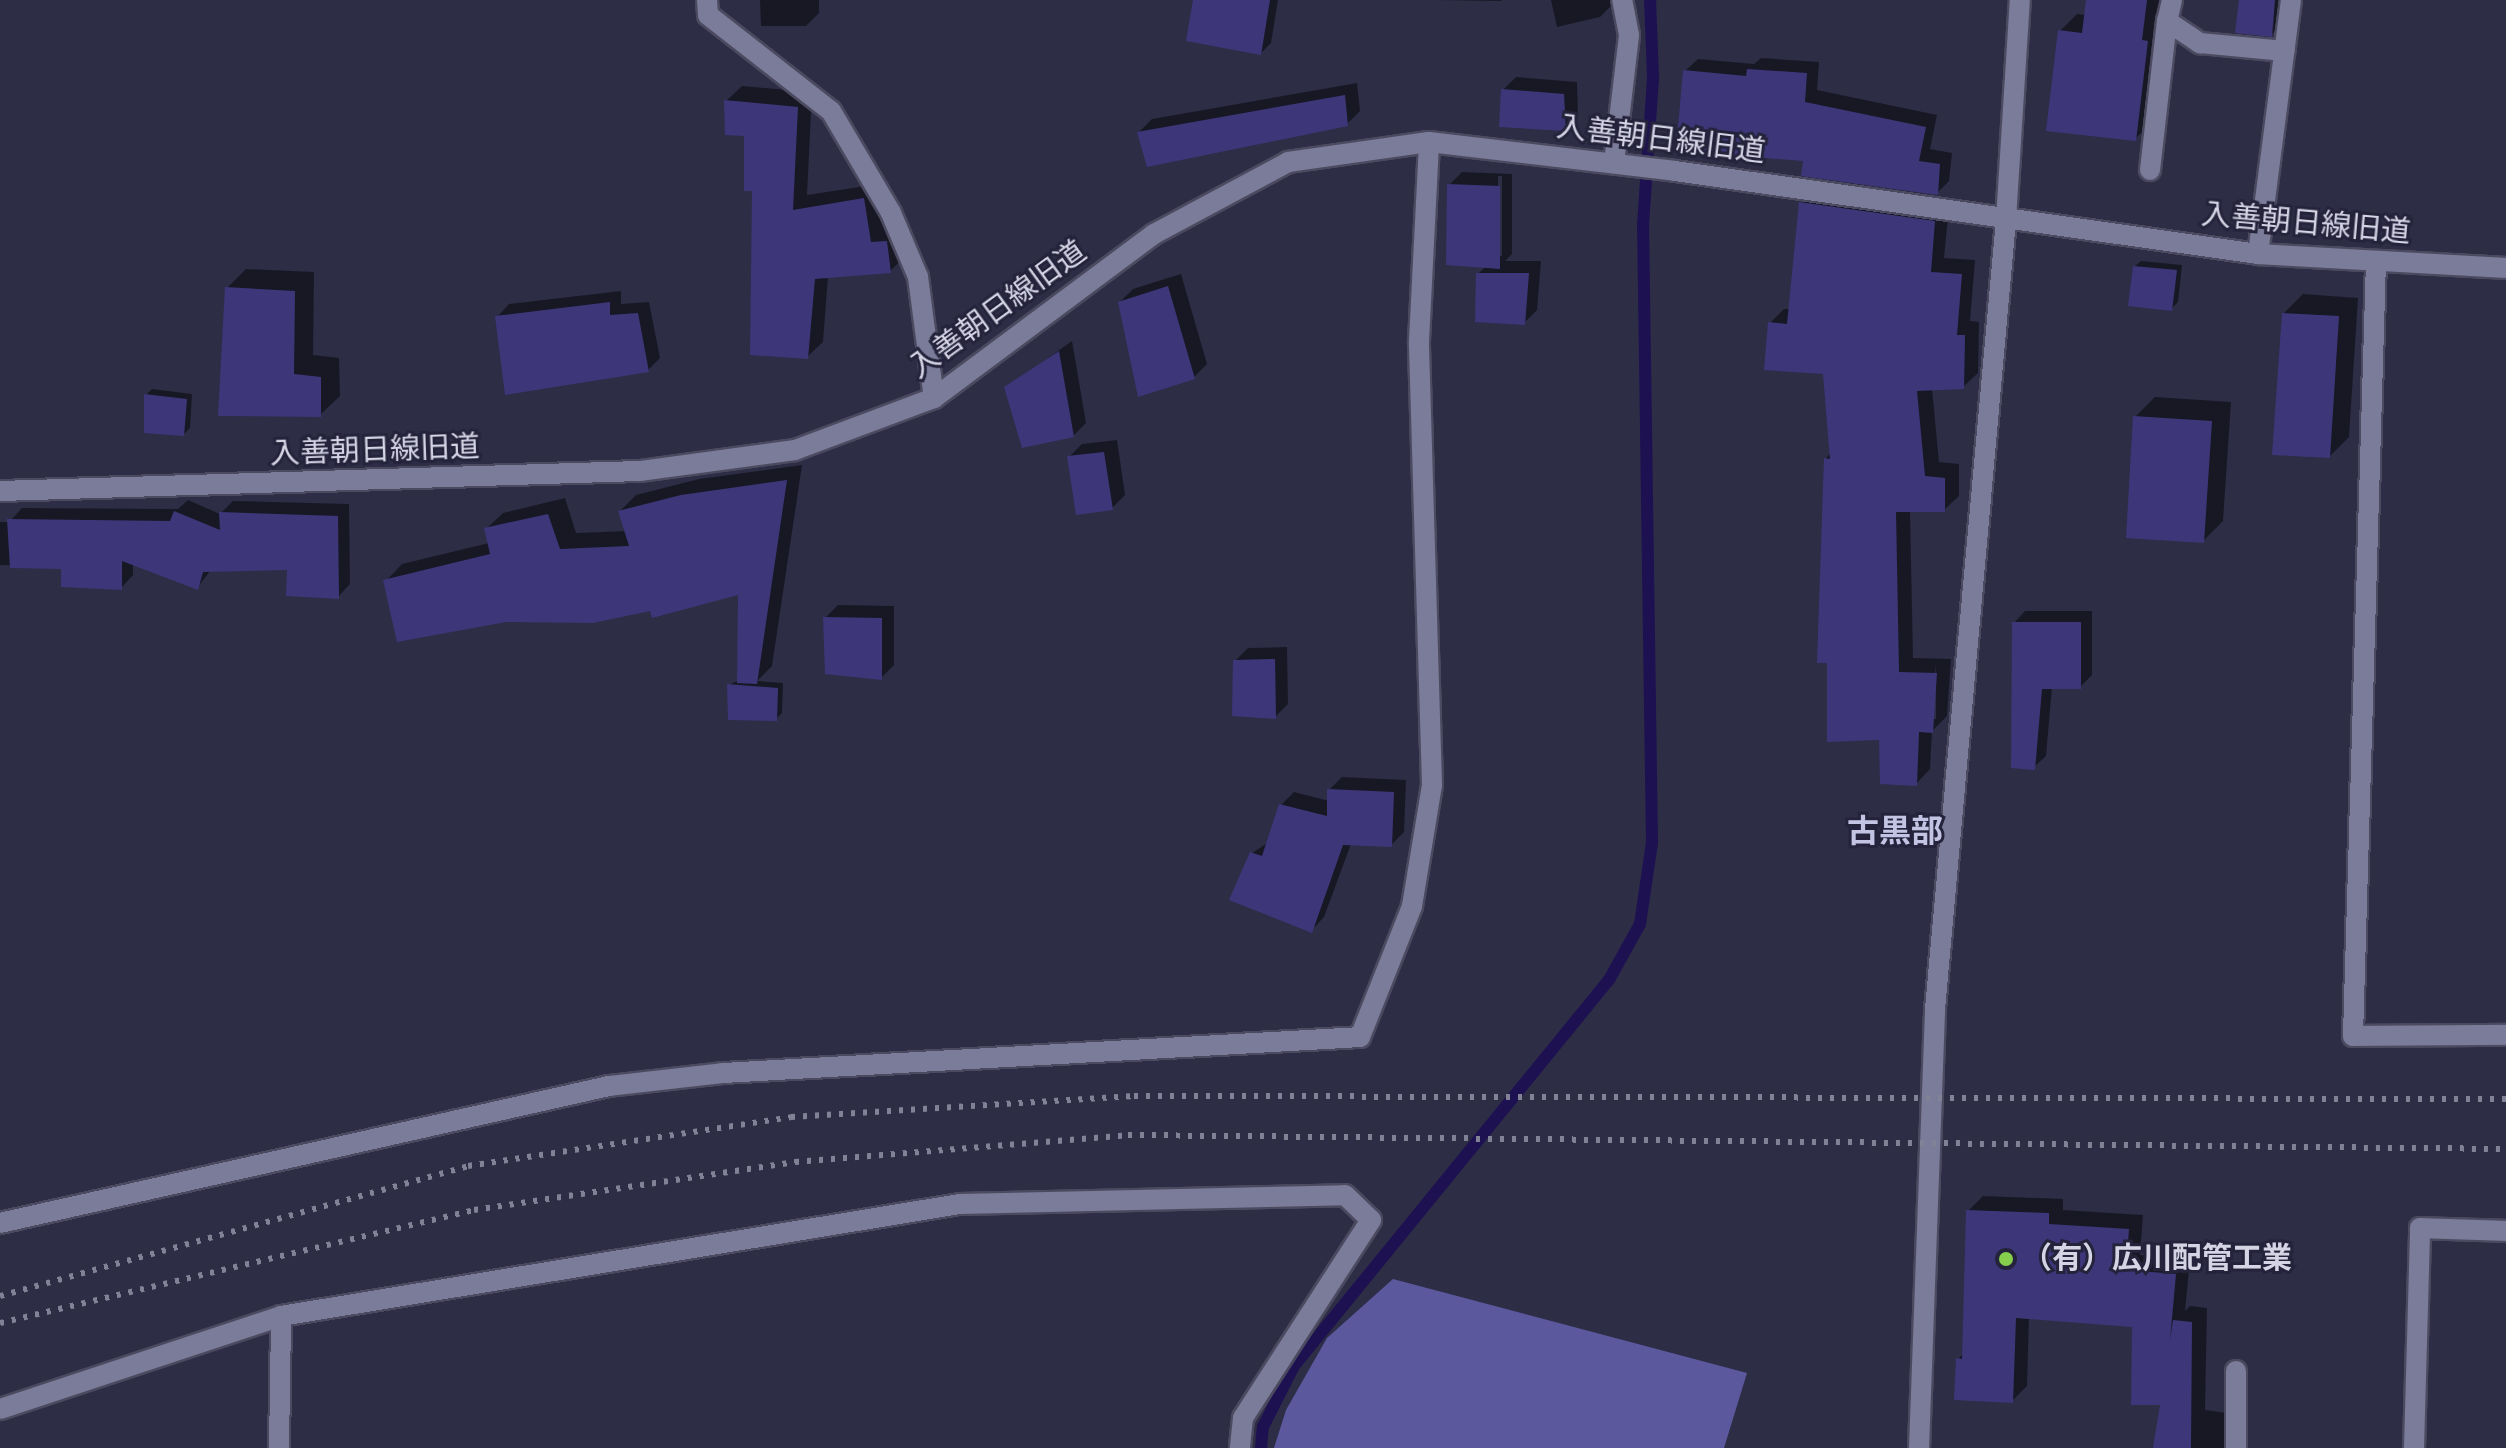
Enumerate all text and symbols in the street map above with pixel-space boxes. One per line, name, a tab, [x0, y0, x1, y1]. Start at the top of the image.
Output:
street label: 入善朝日線旧道	[1555, 109, 1767, 171]
street label: 入善朝日線旧道	[2200, 197, 2412, 251]
street label: 入善朝日線旧道	[902, 234, 1094, 386]
street label: 入善朝日線旧道	[269, 429, 481, 473]
district label: 古黒部	[1847, 813, 1943, 851]
place label: （有）広川配管工業	[2022, 1241, 2292, 1277]
marker: （有）広川配管工業	[1997, 1250, 2015, 1268]

